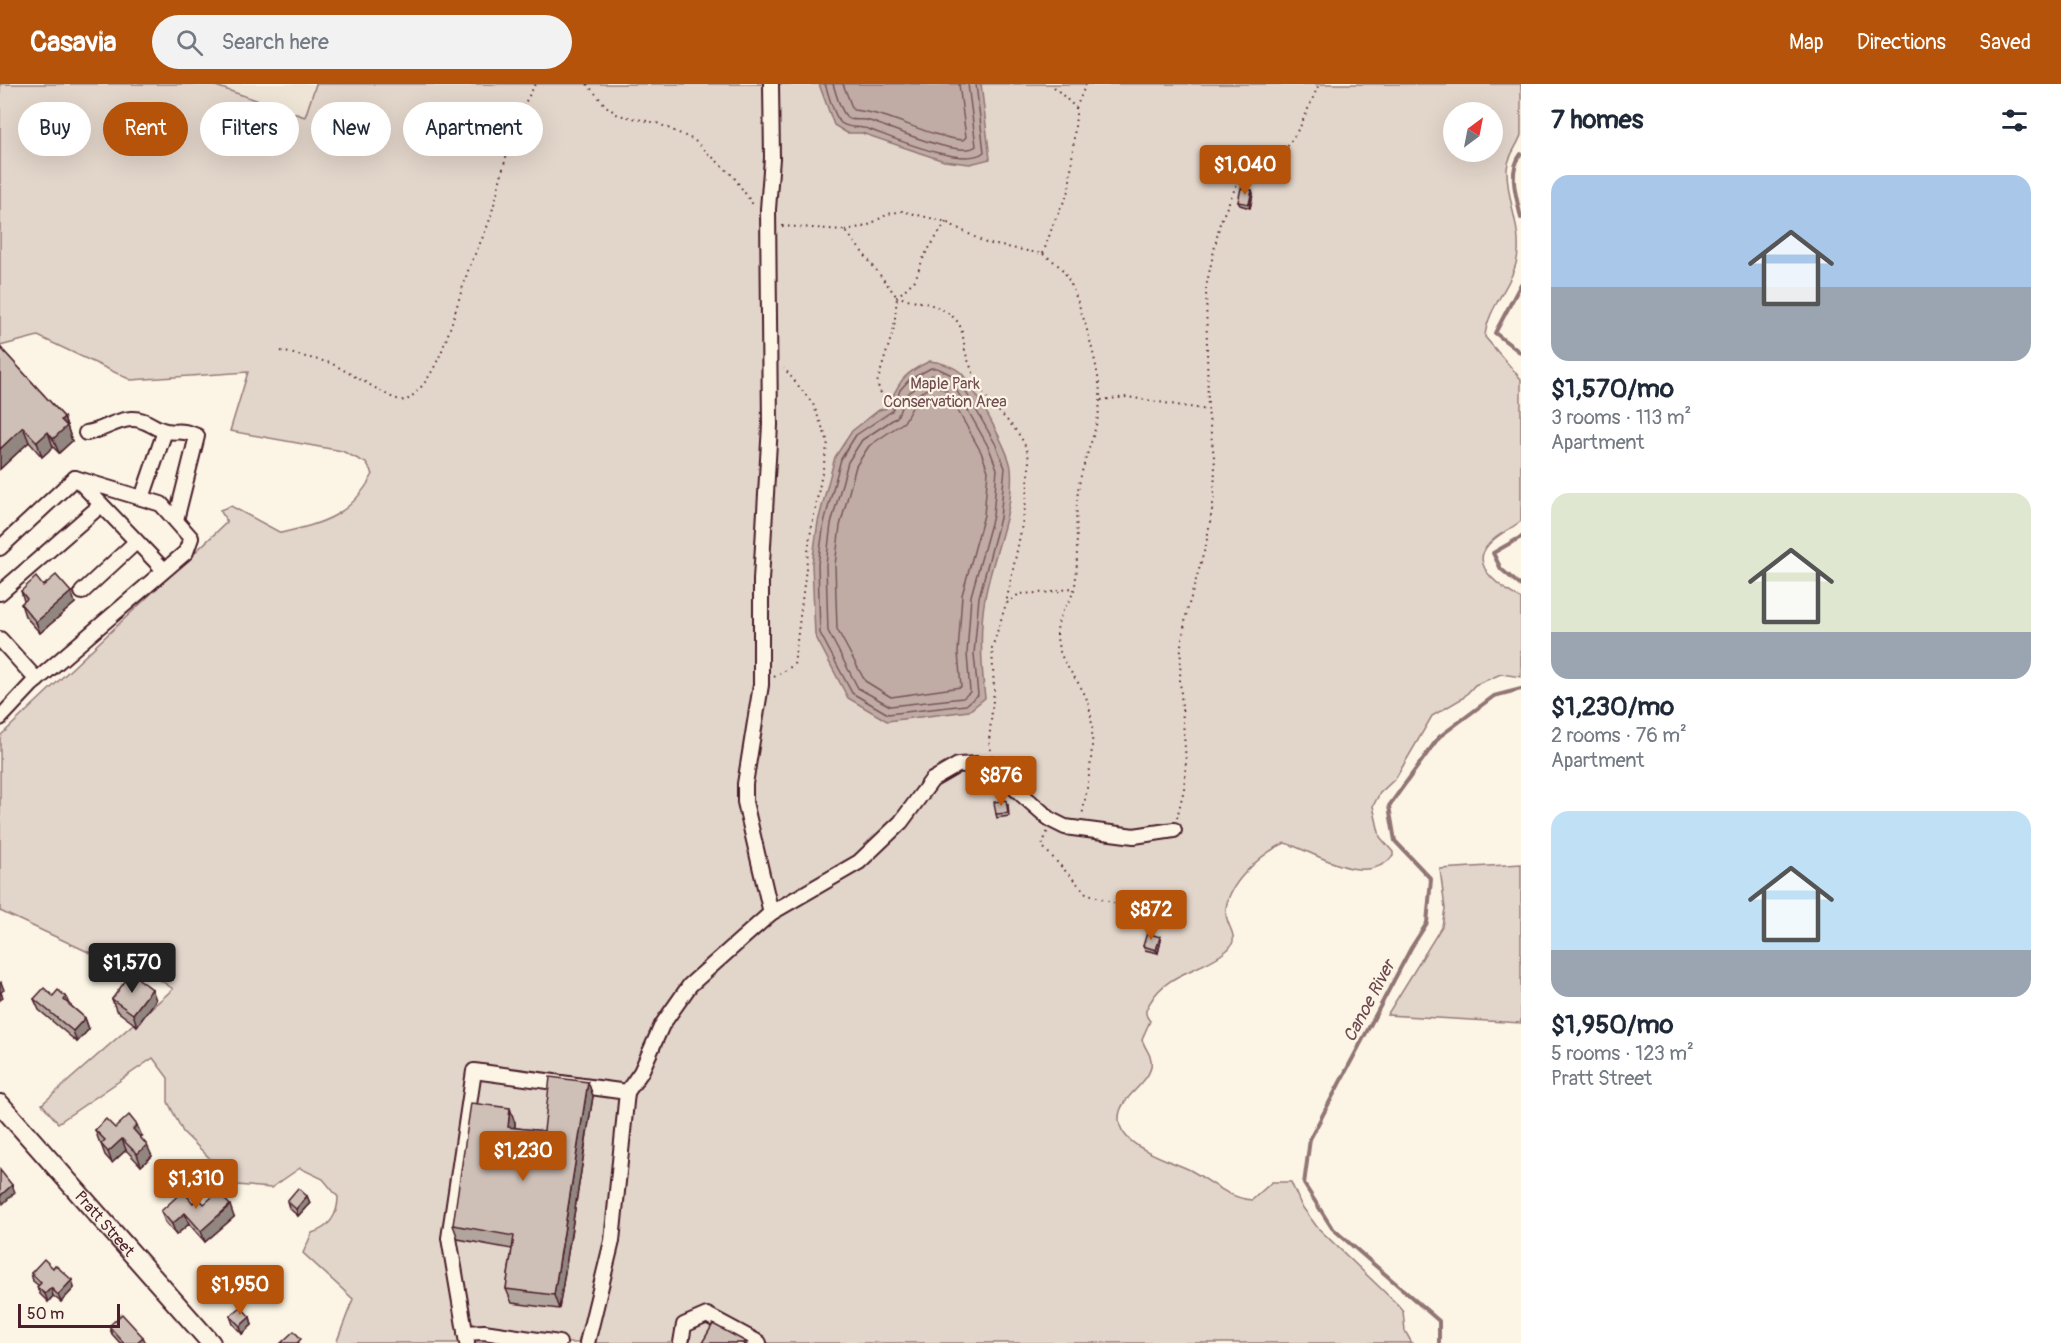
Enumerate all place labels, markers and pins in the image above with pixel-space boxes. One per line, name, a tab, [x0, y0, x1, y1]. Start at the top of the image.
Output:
pin: $1,040	[1196, 145, 1294, 196]
pin: $876	[965, 756, 1037, 807]
pin: $872	[1115, 890, 1187, 941]
pin: $1,570	[83, 943, 181, 994]
pin: $1,230	[474, 1131, 572, 1182]
pin: $1,310	[147, 1159, 245, 1210]
pin: $1,950	[191, 1265, 289, 1316]

